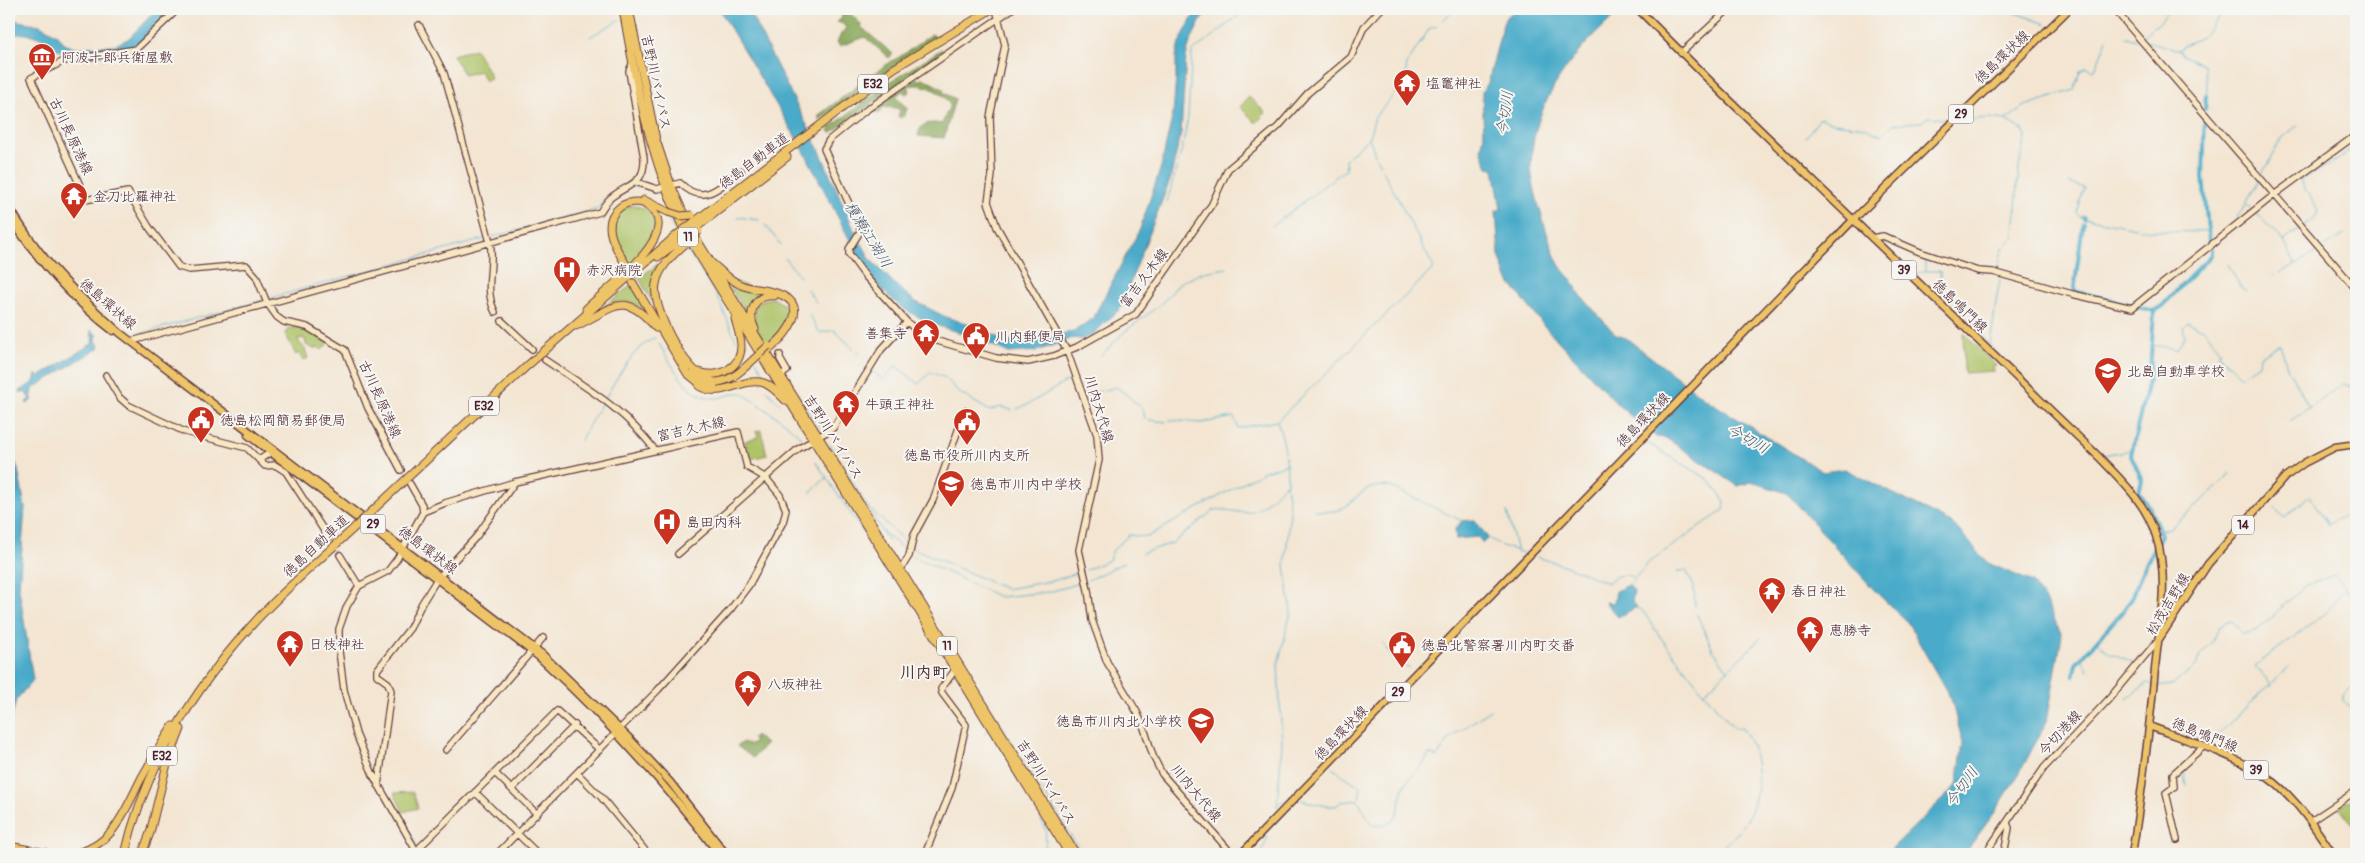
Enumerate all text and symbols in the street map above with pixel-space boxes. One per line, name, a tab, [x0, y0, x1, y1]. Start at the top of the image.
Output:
street label: 徳島環状線	[1971, 27, 2033, 87]
street label: 吉野川バイパス	[638, 32, 674, 132]
museum icon: 阿波十郎兵衛屋敷	[27, 42, 57, 81]
place label: 阿波十郎兵衛屋敷	[61, 49, 173, 66]
temple icon: 塩竈神社	[1392, 68, 1422, 107]
road number: E32	[858, 74, 888, 94]
place label: 塩竈神社	[1426, 75, 1482, 92]
water label: 今切川	[1492, 89, 1518, 137]
street label: 古川長原港線	[46, 94, 96, 178]
road number: 29	[1948, 105, 1974, 124]
street label: 徳島自動車道	[715, 129, 793, 193]
temple icon: 金刀比羅神社	[59, 181, 89, 220]
place label: 金刀比羅神社	[93, 188, 177, 205]
water label: 榎瀬江湖川	[840, 198, 896, 272]
road number: 11	[678, 228, 698, 246]
street label: 富吉久木線	[1116, 245, 1172, 311]
hospital icon: 赤沢病院	[552, 255, 582, 294]
road number: 39	[1892, 260, 1916, 280]
place label: 赤沢病院	[586, 262, 642, 279]
street label: 徳島環状線	[76, 275, 140, 333]
street label: 徳島鳴門線	[1929, 276, 1991, 336]
temple icon: 善集寺	[911, 318, 941, 357]
public building icon: 川内郵便局	[961, 321, 991, 360]
place label: 善集寺	[865, 325, 907, 342]
place label: 川内郵便局	[995, 328, 1065, 345]
school or university icon: 北島自動車学校	[2093, 356, 2123, 395]
street label: 古川長原港線	[355, 357, 405, 441]
place label: 北島自動車学校	[2127, 363, 2225, 380]
street label: 川内大代線	[1081, 373, 1117, 445]
temple icon: 牛頭王神社	[831, 389, 861, 428]
street label: 徳島環状線	[1613, 389, 1673, 451]
street label: 吉野川バイパス	[800, 391, 866, 483]
road number: E32	[469, 396, 499, 416]
place label: 牛頭王神社	[865, 396, 935, 413]
public building icon: 徳島松岡簡易郵便局	[186, 405, 216, 444]
public building icon: 徳島市役所川内支所	[952, 407, 982, 446]
place label: 徳島松岡簡易郵便局	[220, 412, 346, 429]
street label: 富吉久木線	[655, 413, 727, 445]
water label: 今切川	[1724, 420, 1772, 458]
place label: 徳島市役所川内支所	[904, 447, 1030, 464]
school or university icon: 徳島市川内中学校	[936, 469, 966, 508]
place label: 徳島市川内中学校	[970, 476, 1082, 493]
hospital icon: 島田内科	[652, 507, 682, 546]
street label: 徳島自動車道	[279, 511, 353, 581]
road number: 29	[360, 514, 386, 534]
place label: 島田内科	[686, 514, 742, 531]
road number: 14	[2232, 516, 2254, 534]
street label: 徳島環状線	[395, 522, 461, 578]
street label: 松茂吉野線	[2143, 570, 2193, 638]
temple icon: 春日神社	[1757, 576, 1787, 615]
place label: 春日神社	[1791, 583, 1847, 600]
temple icon: 恵勝寺	[1795, 615, 1825, 654]
place label: 恵勝寺	[1829, 622, 1871, 639]
temple icon: 日枝神社	[275, 629, 305, 668]
public building icon: 徳島北警察署川内町交番	[1387, 630, 1417, 669]
place label: 日枝神社	[309, 636, 365, 653]
road number: 11	[937, 636, 957, 656]
place label: 徳島北警察署川内町交番	[1421, 637, 1575, 654]
district label: 川内町	[900, 663, 948, 683]
temple icon: 八坂神社	[733, 669, 763, 708]
place label: 八坂神社	[767, 676, 823, 693]
road number: 29	[1386, 682, 1410, 702]
street label: 徳島環状線	[1311, 702, 1371, 764]
school or university icon: 徳島市川内北小学校	[1186, 706, 1216, 745]
street label: 今切港線	[2035, 707, 2085, 759]
place label: 徳島市川内北小学校	[1056, 713, 1182, 730]
street label: 徳島鳴門線	[2169, 714, 2241, 756]
street label: 吉野川バイパス	[1013, 736, 1079, 828]
road number: E32	[147, 746, 177, 766]
road number: 39	[2244, 760, 2268, 780]
street label: 川内大代線	[1167, 761, 1225, 825]
water label: 今切川	[1941, 763, 1983, 811]

